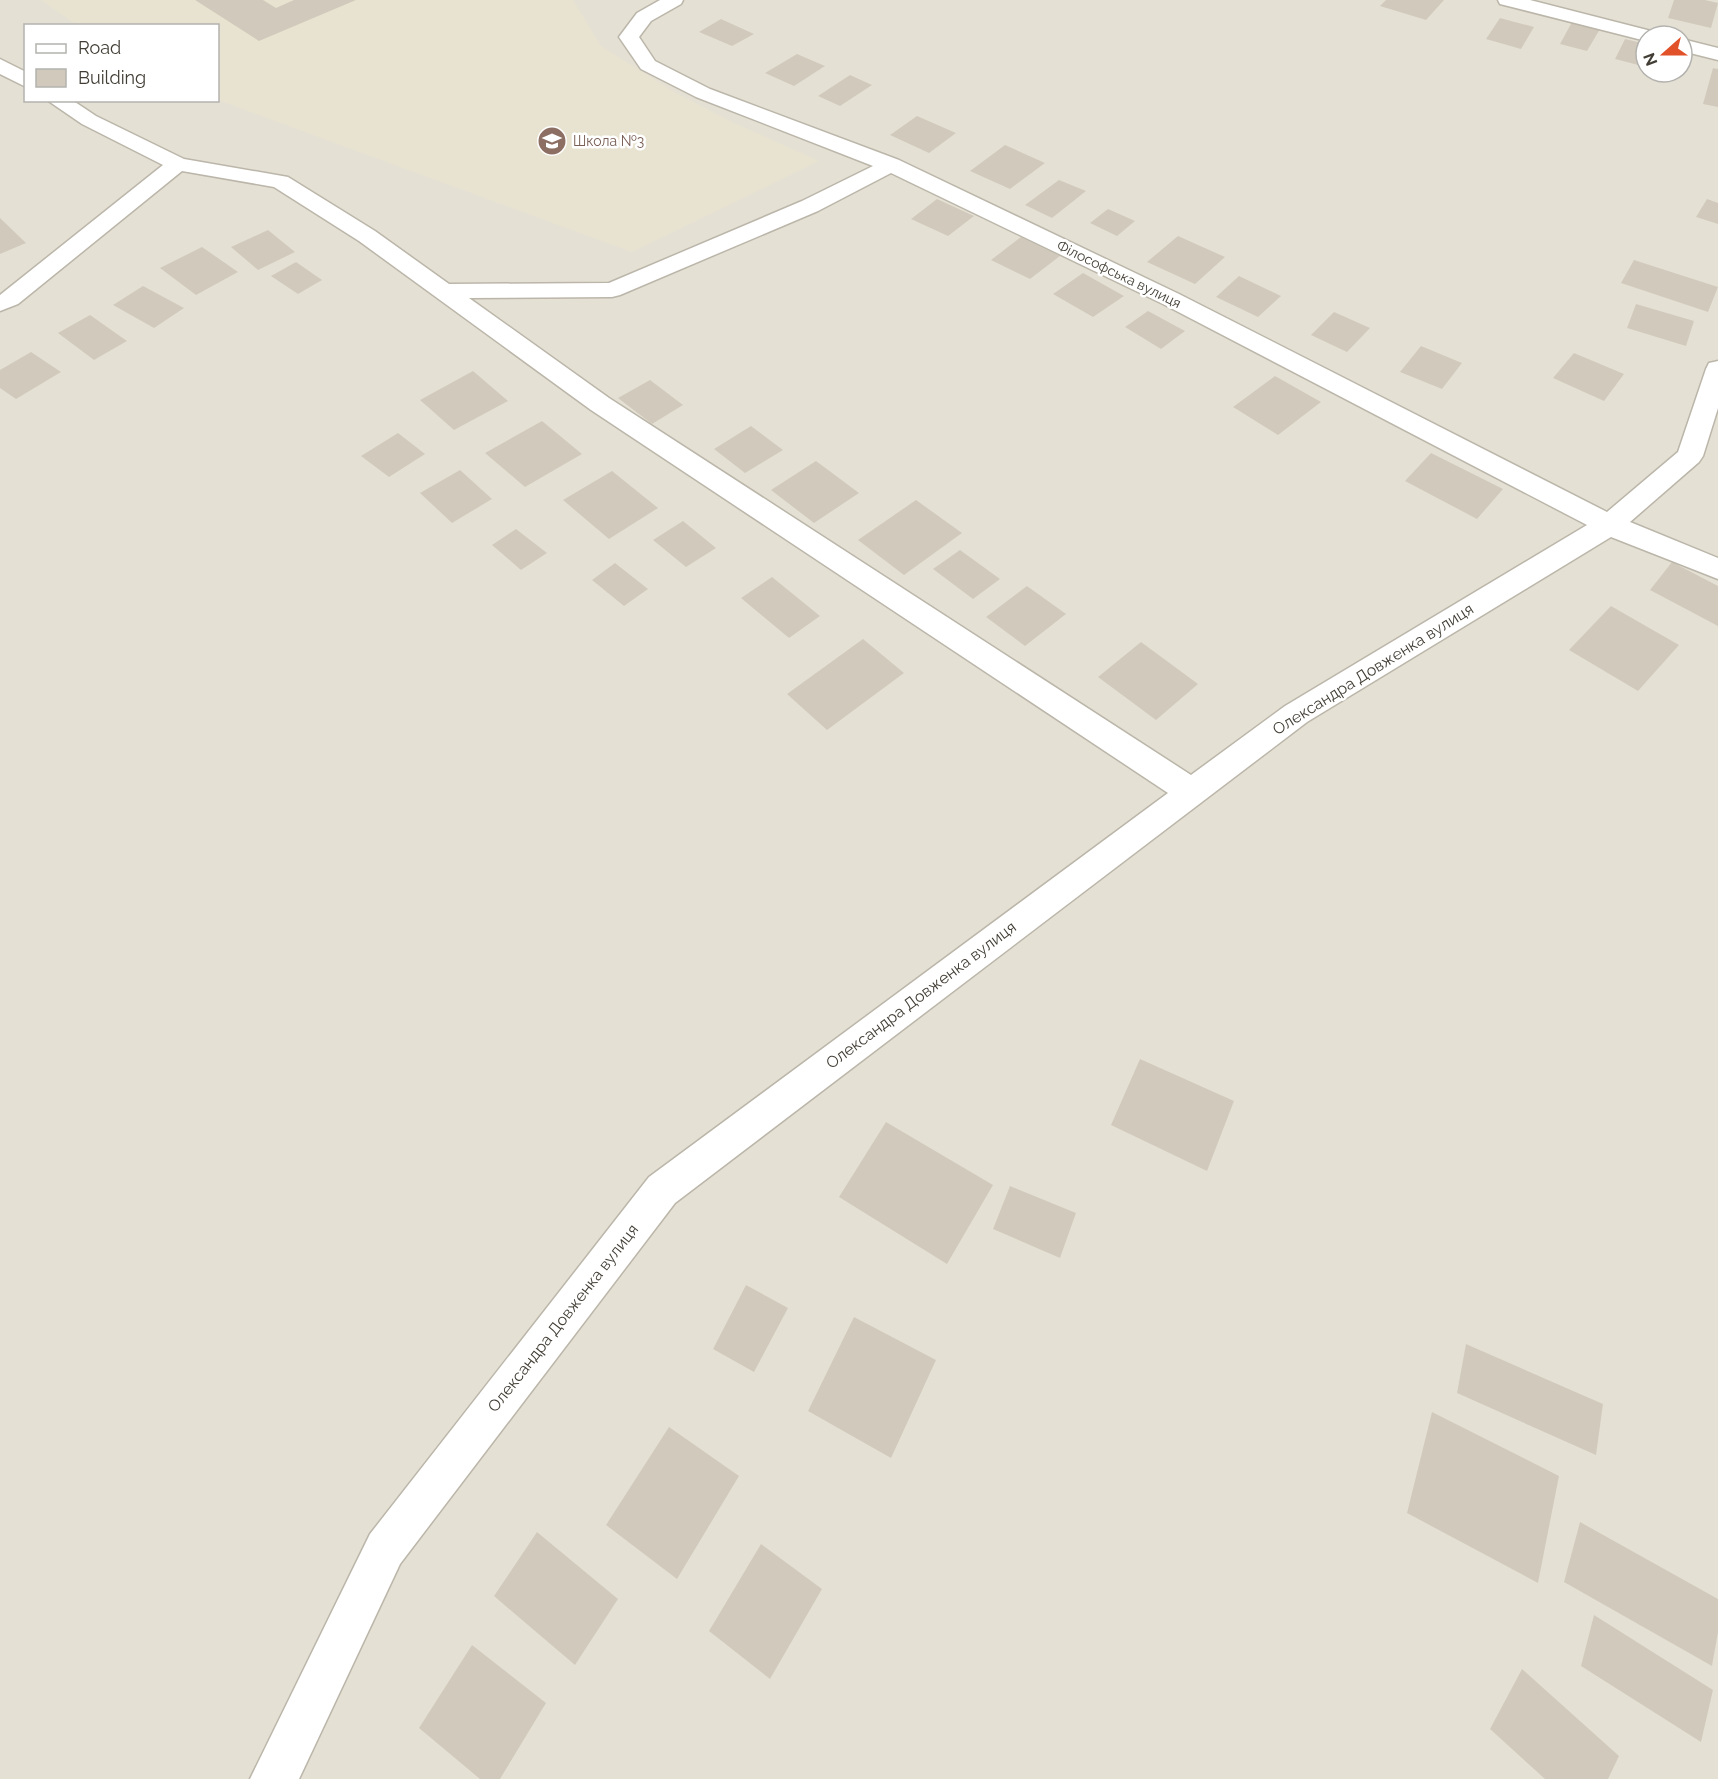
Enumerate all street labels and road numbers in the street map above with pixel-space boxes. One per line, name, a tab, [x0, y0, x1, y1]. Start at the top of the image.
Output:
street label: Філософська вулиця	[1054, 237, 1184, 311]
street label: Олександра Довженка вулиця	[1269, 599, 1477, 739]
street label: Олександра Довженка вулиця	[822, 917, 1020, 1073]
street label: Олександра Довженка вулиця	[484, 1220, 642, 1416]

